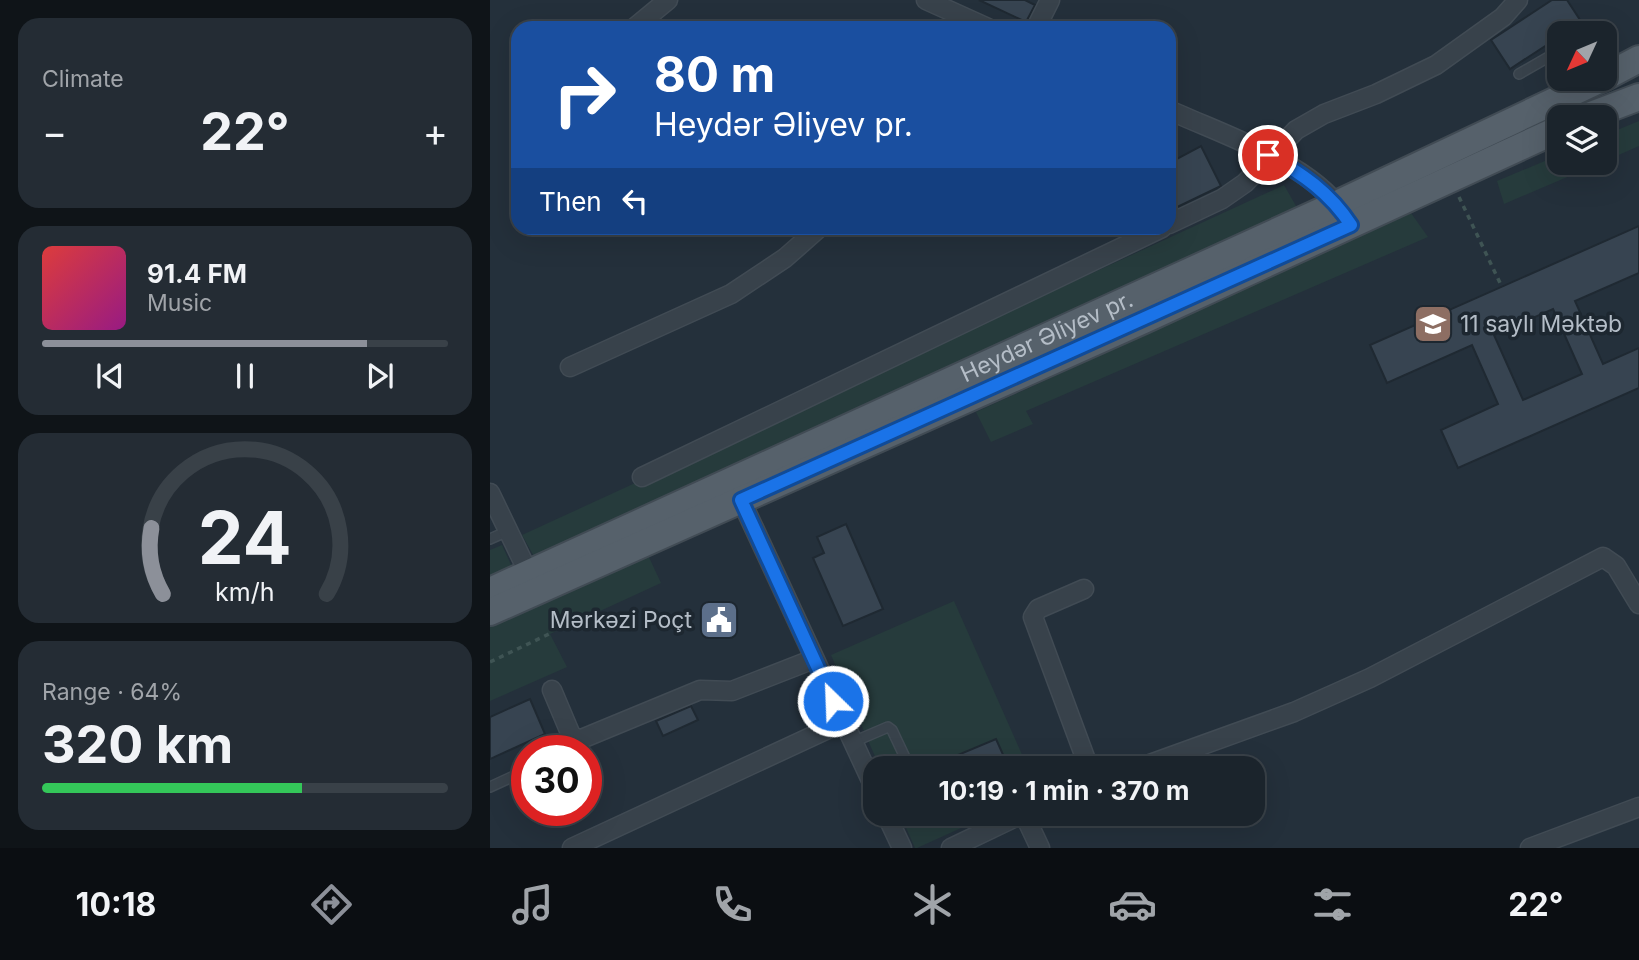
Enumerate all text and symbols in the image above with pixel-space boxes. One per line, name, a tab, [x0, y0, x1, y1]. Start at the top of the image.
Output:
north arrow	[1547, 21, 1617, 91]
map controls	[1547, 21, 1617, 175]
text: 80 m	[654, 45, 775, 104]
icon: right	[539, 49, 630, 140]
text: Climate	[42, 65, 124, 93]
text: 22°	[200, 100, 290, 163]
text: Heydər Əliyev pr.	[654, 105, 913, 144]
button: layers	[1547, 105, 1617, 175]
text: −	[42, 109, 67, 155]
text: +	[423, 109, 448, 155]
pin	[1238, 125, 1298, 185]
icon: arrive	[1249, 136, 1287, 174]
icon: left	[616, 182, 654, 220]
text: Then	[539, 186, 602, 217]
text: 91.4 FM	[147, 258, 247, 289]
street label: Heydər Əliyev pr.	[956, 285, 1137, 388]
text: Music	[147, 289, 212, 317]
school or university icon: 11 saylı Məktəb	[1412, 303, 1454, 345]
place label: 11 saylı Məktəb	[1460, 310, 1622, 338]
icon: previous	[91, 357, 129, 395]
icon: pause	[226, 357, 264, 395]
icon: next	[361, 357, 399, 395]
text: 24	[198, 493, 292, 582]
text: km/h	[215, 577, 275, 607]
public building icon: Mərkəzi Poçt	[698, 599, 740, 641]
place label: Mərkəzi Poçt	[550, 606, 692, 634]
position arrow	[796, 664, 870, 738]
text: Range · 64%	[42, 678, 182, 706]
text: 320 km	[42, 713, 233, 776]
speed limit sign: 30	[511, 735, 602, 826]
text: 10:19 · 1 min · 370 m	[939, 775, 1189, 806]
icon: directions	[307, 880, 356, 929]
icon: music	[508, 880, 557, 929]
icon: phone	[708, 880, 757, 929]
icon: climate	[908, 880, 957, 929]
icon: car	[1108, 880, 1157, 929]
icon: filters	[1308, 880, 1357, 929]
text: 10:18	[76, 885, 156, 924]
text: 22°	[1508, 885, 1563, 924]

